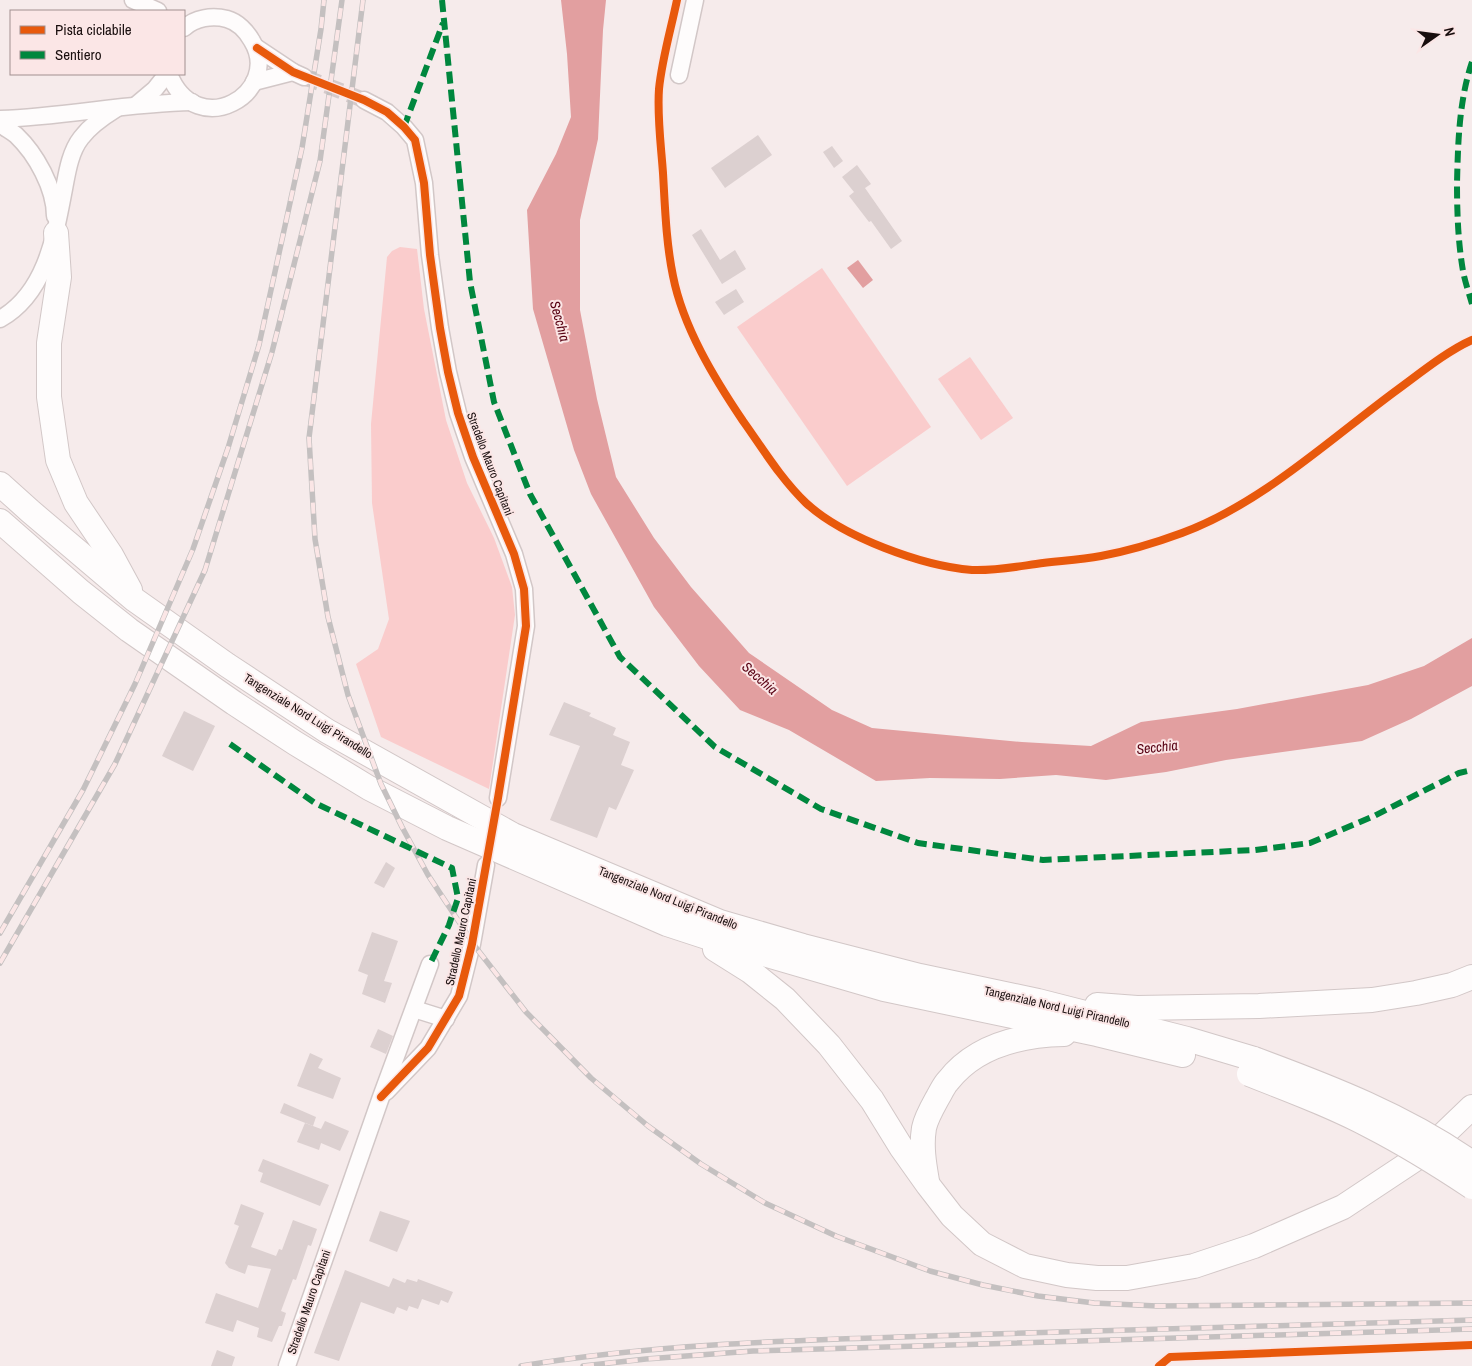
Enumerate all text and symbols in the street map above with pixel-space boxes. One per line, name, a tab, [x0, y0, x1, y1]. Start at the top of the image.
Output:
legend	[10, 10, 185, 75]
north arrow	[1412, 10, 1462, 60]
text: Pista ciclabile	[55, 19, 132, 40]
text: N	[1440, 26, 1459, 38]
text: Sentiero	[55, 44, 102, 65]
water label: Secchia	[546, 299, 574, 343]
street label: Stradello Mauro Capitani	[463, 410, 517, 518]
water label: Secchia	[738, 658, 782, 698]
street label: Tangenziale Nord Luigi Pirandello	[241, 670, 375, 762]
water label: Secchia	[1135, 736, 1179, 758]
street label: Tangenziale Nord Luigi Pirandello	[596, 863, 740, 933]
street label: Stradello Mauro Capitani	[442, 877, 480, 987]
street label: Tangenziale Nord Luigi Pirandello	[983, 982, 1131, 1032]
street label: Stradello Mauro Capitani	[284, 1248, 334, 1356]

